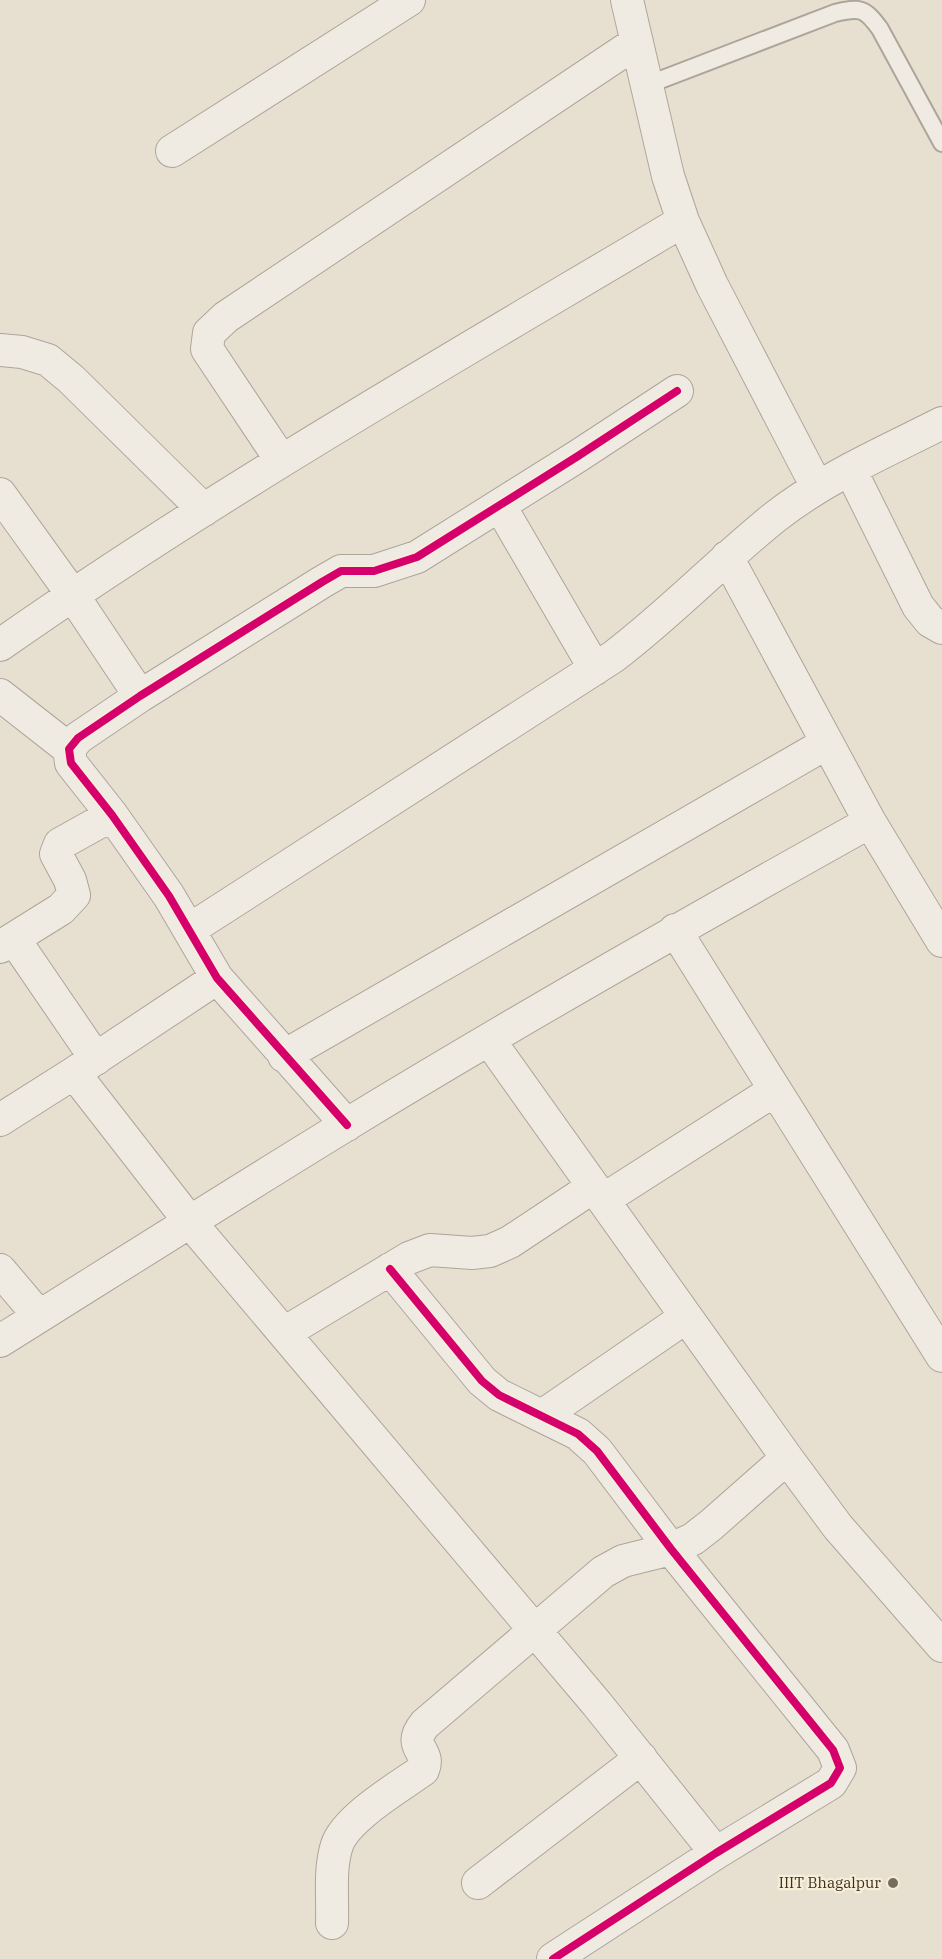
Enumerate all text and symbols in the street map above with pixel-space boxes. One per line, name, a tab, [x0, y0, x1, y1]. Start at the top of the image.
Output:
place label: IIIT Bhagalpur	[779, 1873, 881, 1892]
marker: IIIT Bhagalpur	[886, 1876, 900, 1890]

